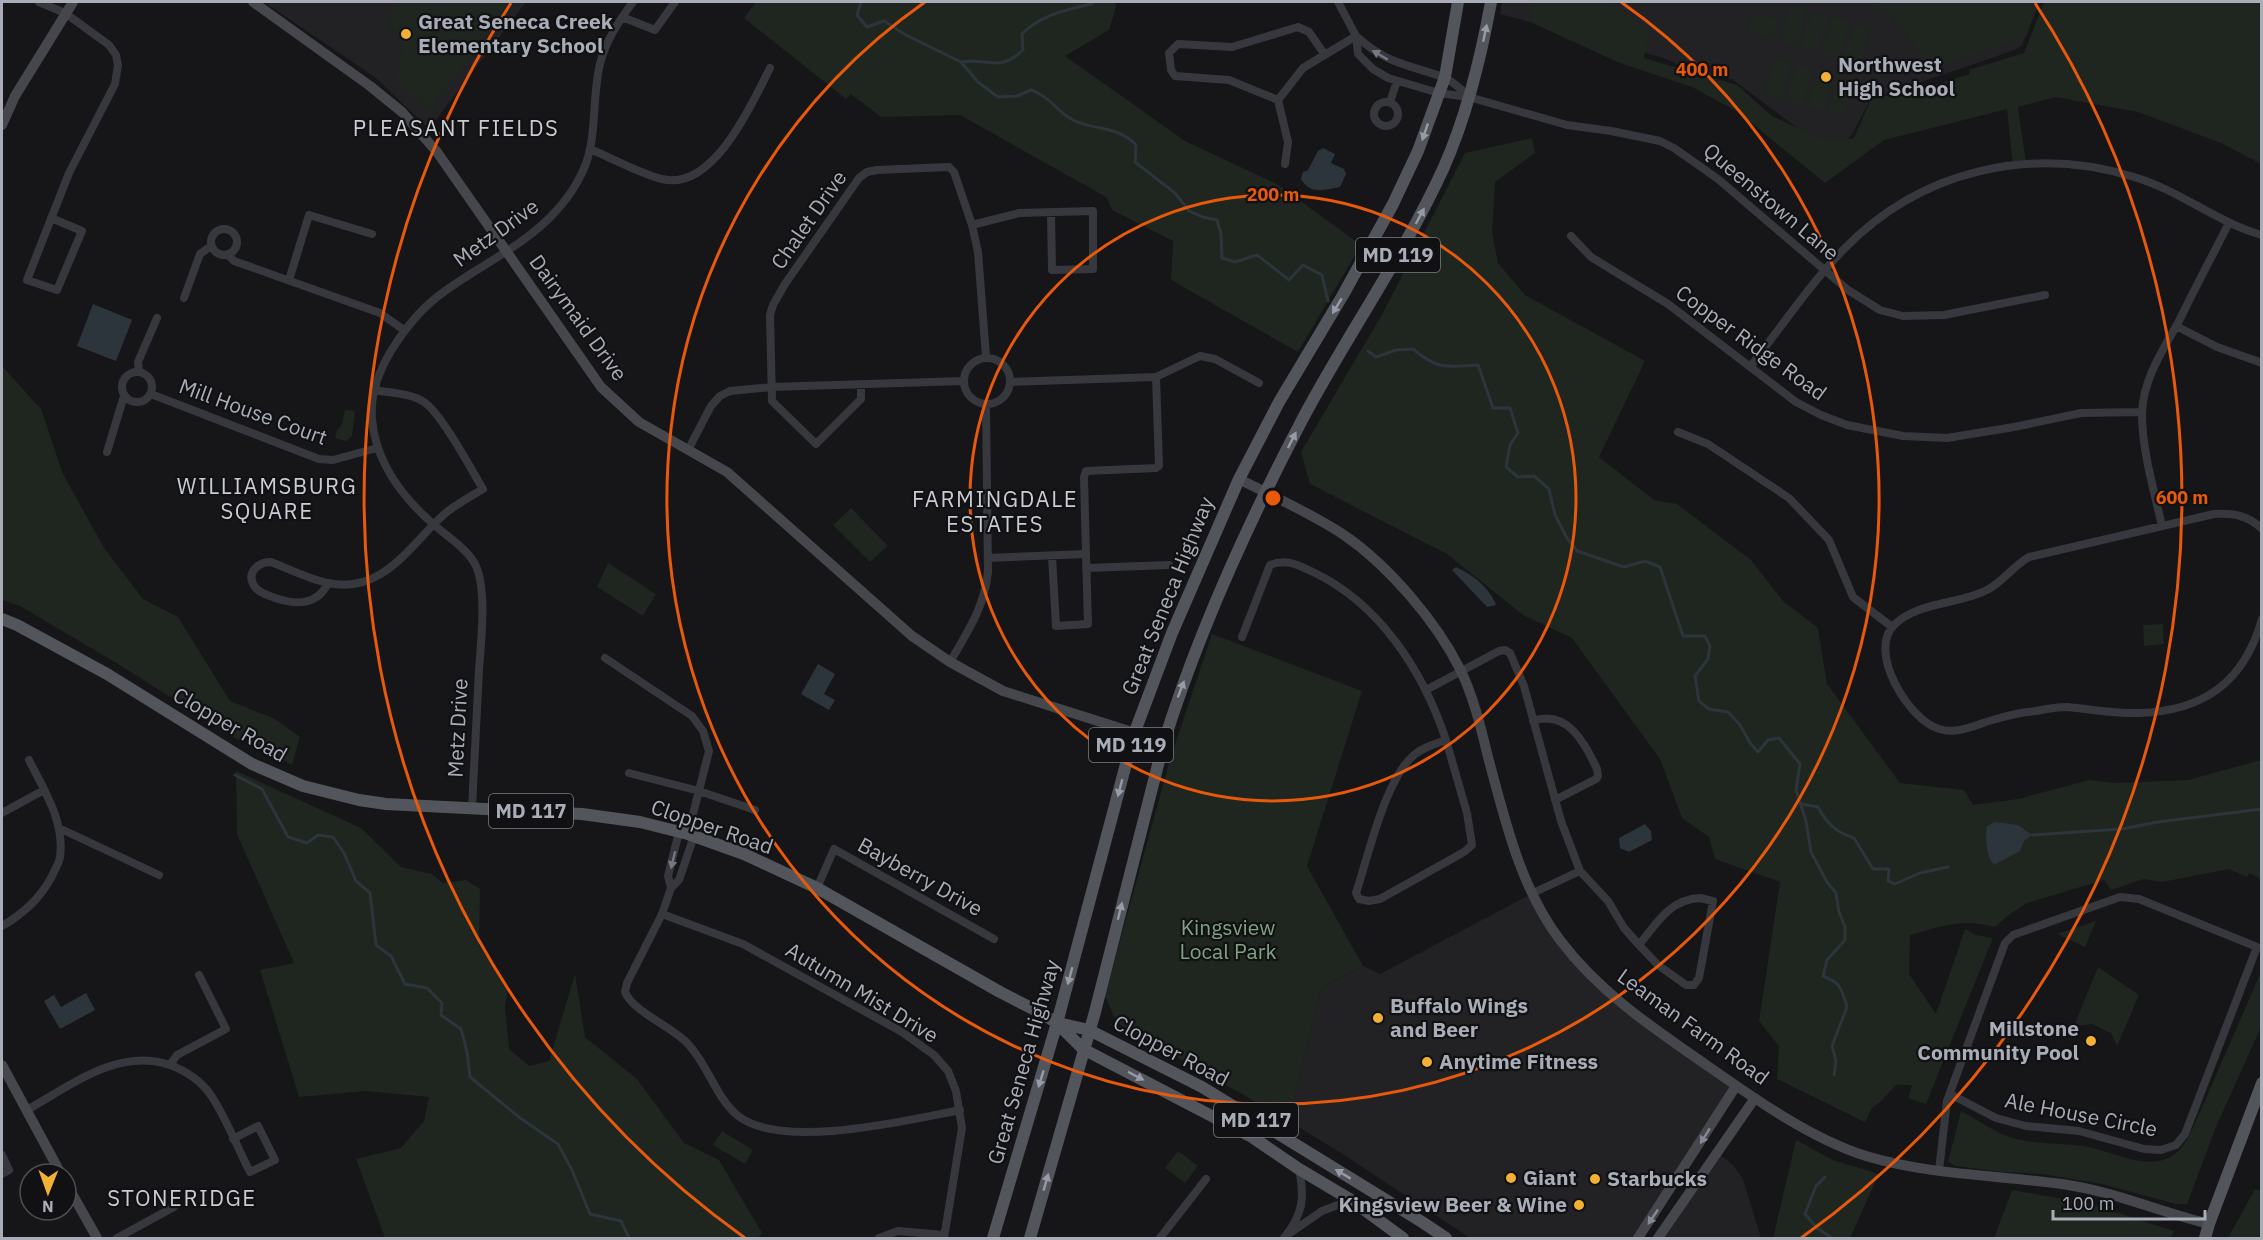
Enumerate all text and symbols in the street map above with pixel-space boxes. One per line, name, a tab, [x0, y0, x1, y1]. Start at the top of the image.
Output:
place label: Great Seneca Creek Elementary School	[418, 7, 614, 59]
one-way arrow	[1481, 24, 1490, 43]
marker: Great Seneca Creek Elementary School	[399, 27, 413, 41]
one-way arrow	[1372, 49, 1388, 60]
place label: Northwest High School	[1838, 50, 1955, 102]
text: 400 m	[1676, 58, 1728, 81]
marker: Northwest High School	[1819, 70, 1833, 84]
district label: PLEASANT FIELDS	[353, 113, 559, 142]
one-way arrow	[1420, 123, 1430, 141]
street label: Queenstown Lane	[1698, 136, 1845, 266]
street label: Chalet Drive	[764, 164, 852, 274]
text: 200 m	[1247, 183, 1299, 206]
street label: Metz Drive	[447, 192, 544, 273]
one-way arrow	[1415, 208, 1424, 225]
road number: MD 119	[1356, 238, 1440, 272]
street label: Dairymaid Drive	[524, 249, 634, 386]
street label: Copper Ridge Road	[1671, 278, 1833, 406]
one-way arrow	[1332, 298, 1342, 315]
street label: Mill House Court	[175, 371, 331, 451]
one-way arrow	[1287, 432, 1296, 449]
district label: WILLIAMSBURG SQUARE	[177, 471, 357, 525]
district label: FARMINGDALE ESTATES	[912, 484, 1078, 538]
text: 600 m	[2156, 486, 2208, 509]
centre of rings	[1263, 488, 1283, 508]
street label: Great Seneca Highway	[1114, 492, 1220, 699]
street label: Metz Drive	[440, 678, 474, 778]
street label: Clopper Road	[168, 680, 293, 768]
one-way arrow	[1177, 680, 1187, 698]
road number: MD 119	[1089, 728, 1173, 762]
one-way arrow	[1115, 779, 1124, 797]
street label: Clopper Road	[648, 792, 777, 860]
road number: MD 117	[489, 794, 573, 828]
street label: Bayberry Drive	[853, 830, 988, 922]
one-way arrow	[667, 850, 677, 869]
one-way arrow	[1116, 902, 1126, 921]
park label: Kingsview Local Park	[1179, 913, 1277, 965]
street label: Autumn Mist Drive	[781, 935, 944, 1049]
street label: Great Seneca Highway	[980, 956, 1066, 1167]
street label: Leaman Farm Road	[1612, 962, 1775, 1091]
one-way arrow	[1064, 967, 1074, 985]
place label: Buffalo Wings and Beer	[1390, 991, 1528, 1043]
street label: Clopper Road	[1109, 1008, 1234, 1092]
marker: Buffalo Wings and Beer	[1371, 1011, 1385, 1025]
place label: Millstone Community Pool	[1917, 1014, 2079, 1066]
marker: Millstone Community Pool	[2084, 1034, 2098, 1048]
place label: Anytime Fitness	[1439, 1047, 1598, 1075]
marker: Anytime Fitness	[1420, 1055, 1434, 1069]
one-way arrow	[1036, 1070, 1045, 1088]
one-way arrow	[1127, 1071, 1144, 1081]
street label: Ale House Circle	[2003, 1086, 2160, 1143]
road number: MD 117	[1214, 1103, 1298, 1137]
one-way arrow	[1700, 1128, 1711, 1144]
north arrow	[18, 1162, 78, 1222]
place label: Giant	[1523, 1163, 1577, 1191]
place label: Starbucks	[1607, 1164, 1707, 1192]
one-way arrow	[1335, 1168, 1351, 1179]
marker: Giant	[1504, 1171, 1518, 1185]
marker: Starbucks	[1588, 1172, 1602, 1186]
one-way arrow	[1042, 1173, 1051, 1191]
district label: STONERIDGE	[107, 1183, 257, 1212]
scale bar	[2053, 1183, 2204, 1221]
place label: Kingsview Beer & Wine	[1338, 1190, 1567, 1218]
text: 100 m	[2062, 1192, 2114, 1215]
text: N	[42, 1197, 54, 1217]
marker: Kingsview Beer & Wine	[1572, 1198, 1586, 1212]
one-way arrow	[1647, 1208, 1659, 1224]

